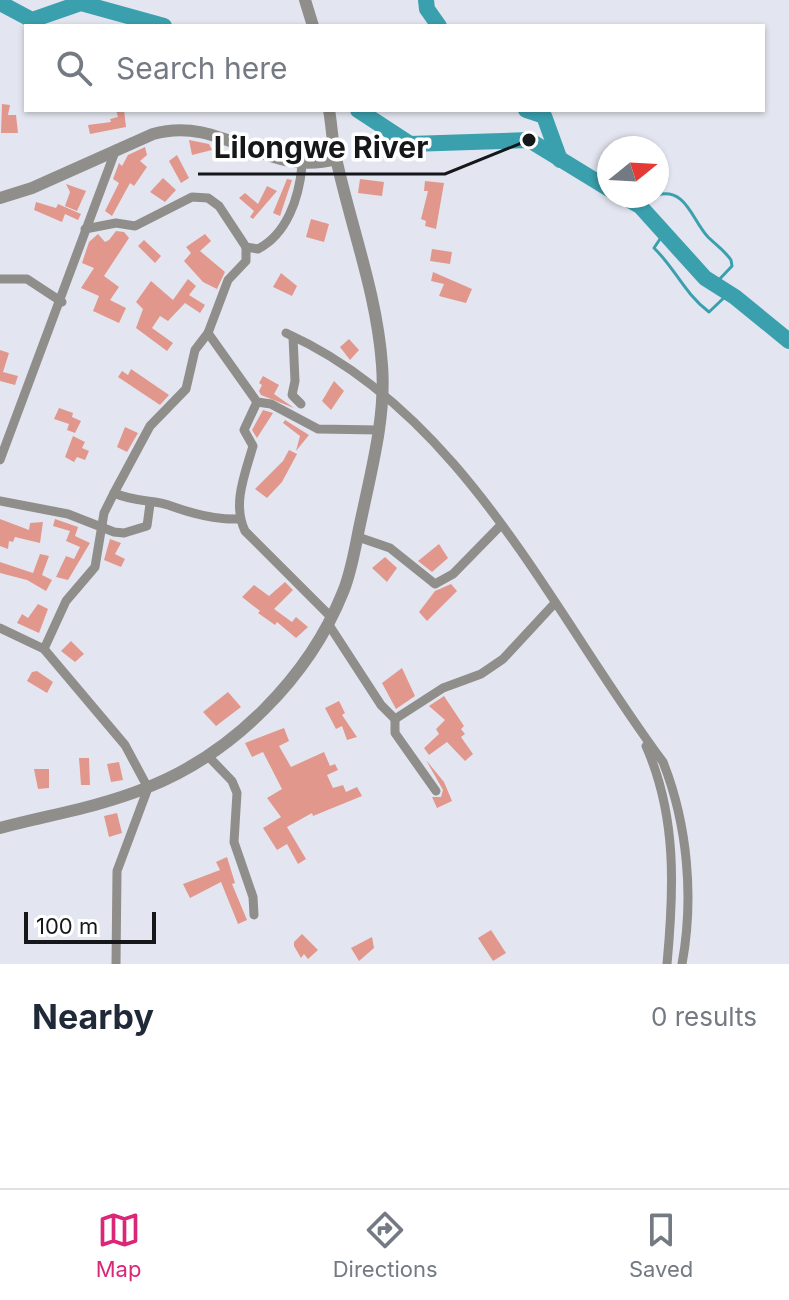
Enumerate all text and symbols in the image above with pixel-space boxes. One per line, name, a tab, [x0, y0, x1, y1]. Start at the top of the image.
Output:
search box	[24, 24, 765, 112]
icon: search	[52, 46, 96, 90]
text: Search here	[116, 50, 288, 86]
callout: Lilongwe River	[198, 120, 445, 174]
text: Lilongwe River	[214, 129, 428, 165]
north arrow	[597, 136, 669, 208]
scale bar	[24, 908, 156, 944]
text: 100 m	[36, 913, 98, 939]
text: Nearby	[32, 996, 154, 1037]
text: 0 results	[651, 1001, 757, 1032]
tab: Map	[96, 1208, 141, 1282]
tab: Directions	[333, 1208, 438, 1282]
tab: Saved	[629, 1208, 693, 1282]

